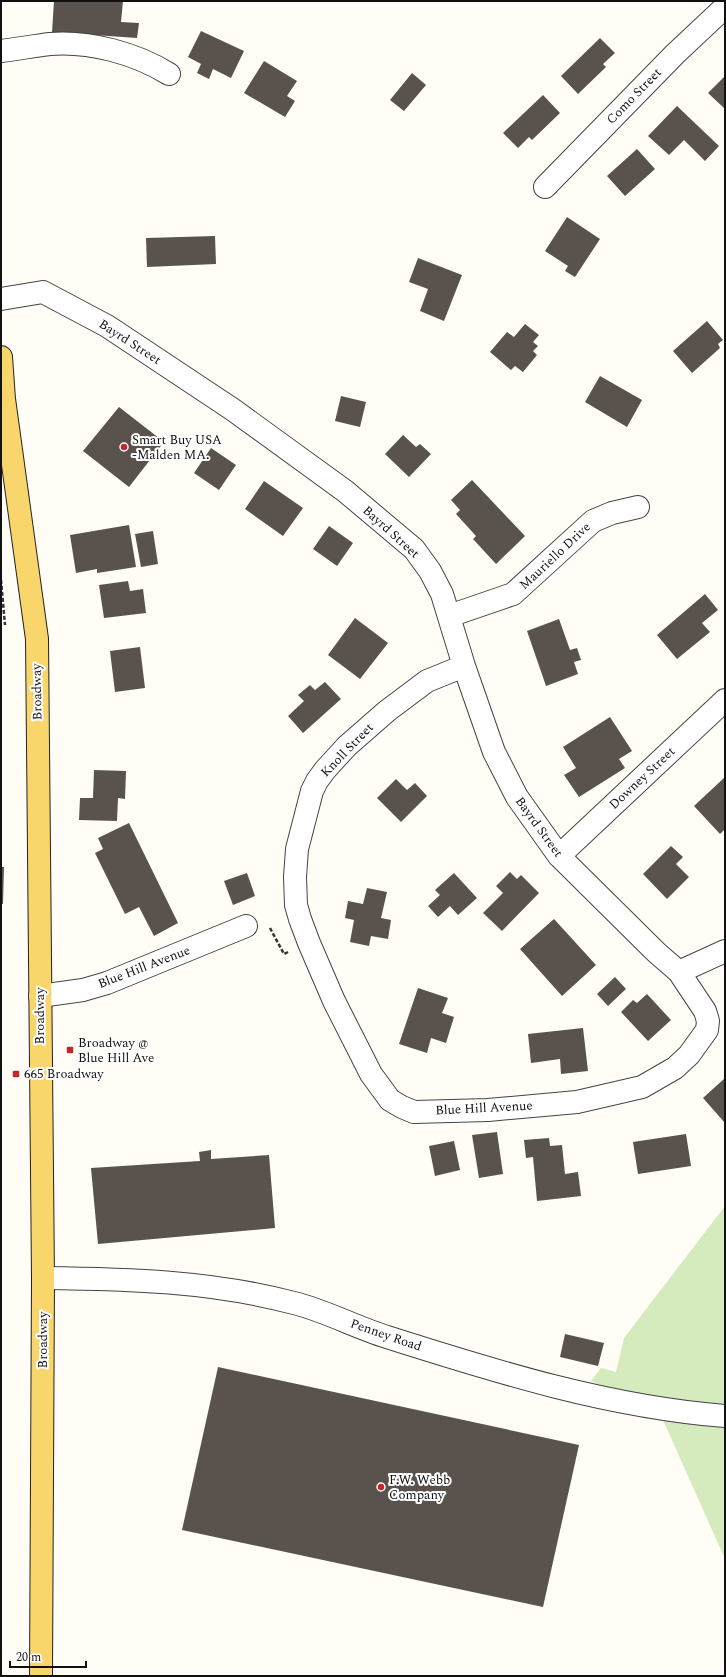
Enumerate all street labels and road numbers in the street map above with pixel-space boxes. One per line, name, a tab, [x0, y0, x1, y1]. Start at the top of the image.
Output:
street label: Como Street	[602, 63, 666, 129]
street label: Bayrd Street	[95, 314, 165, 370]
street label: Bayrd Street	[358, 501, 424, 563]
street label: Mauriello Drive	[515, 518, 595, 594]
street label: Broadway	[26, 663, 47, 721]
street label: Knoll Street	[316, 718, 378, 782]
street label: Downey Street	[604, 742, 680, 814]
street label: Bayrd Street	[510, 792, 568, 862]
street label: Blue Hill Avenue	[95, 940, 193, 994]
street label: Broadway	[30, 987, 50, 1044]
street label: Blue Hill Avenue	[435, 1095, 533, 1121]
street label: Broadway	[33, 1311, 53, 1368]
street label: Penney Road	[348, 1313, 424, 1357]

